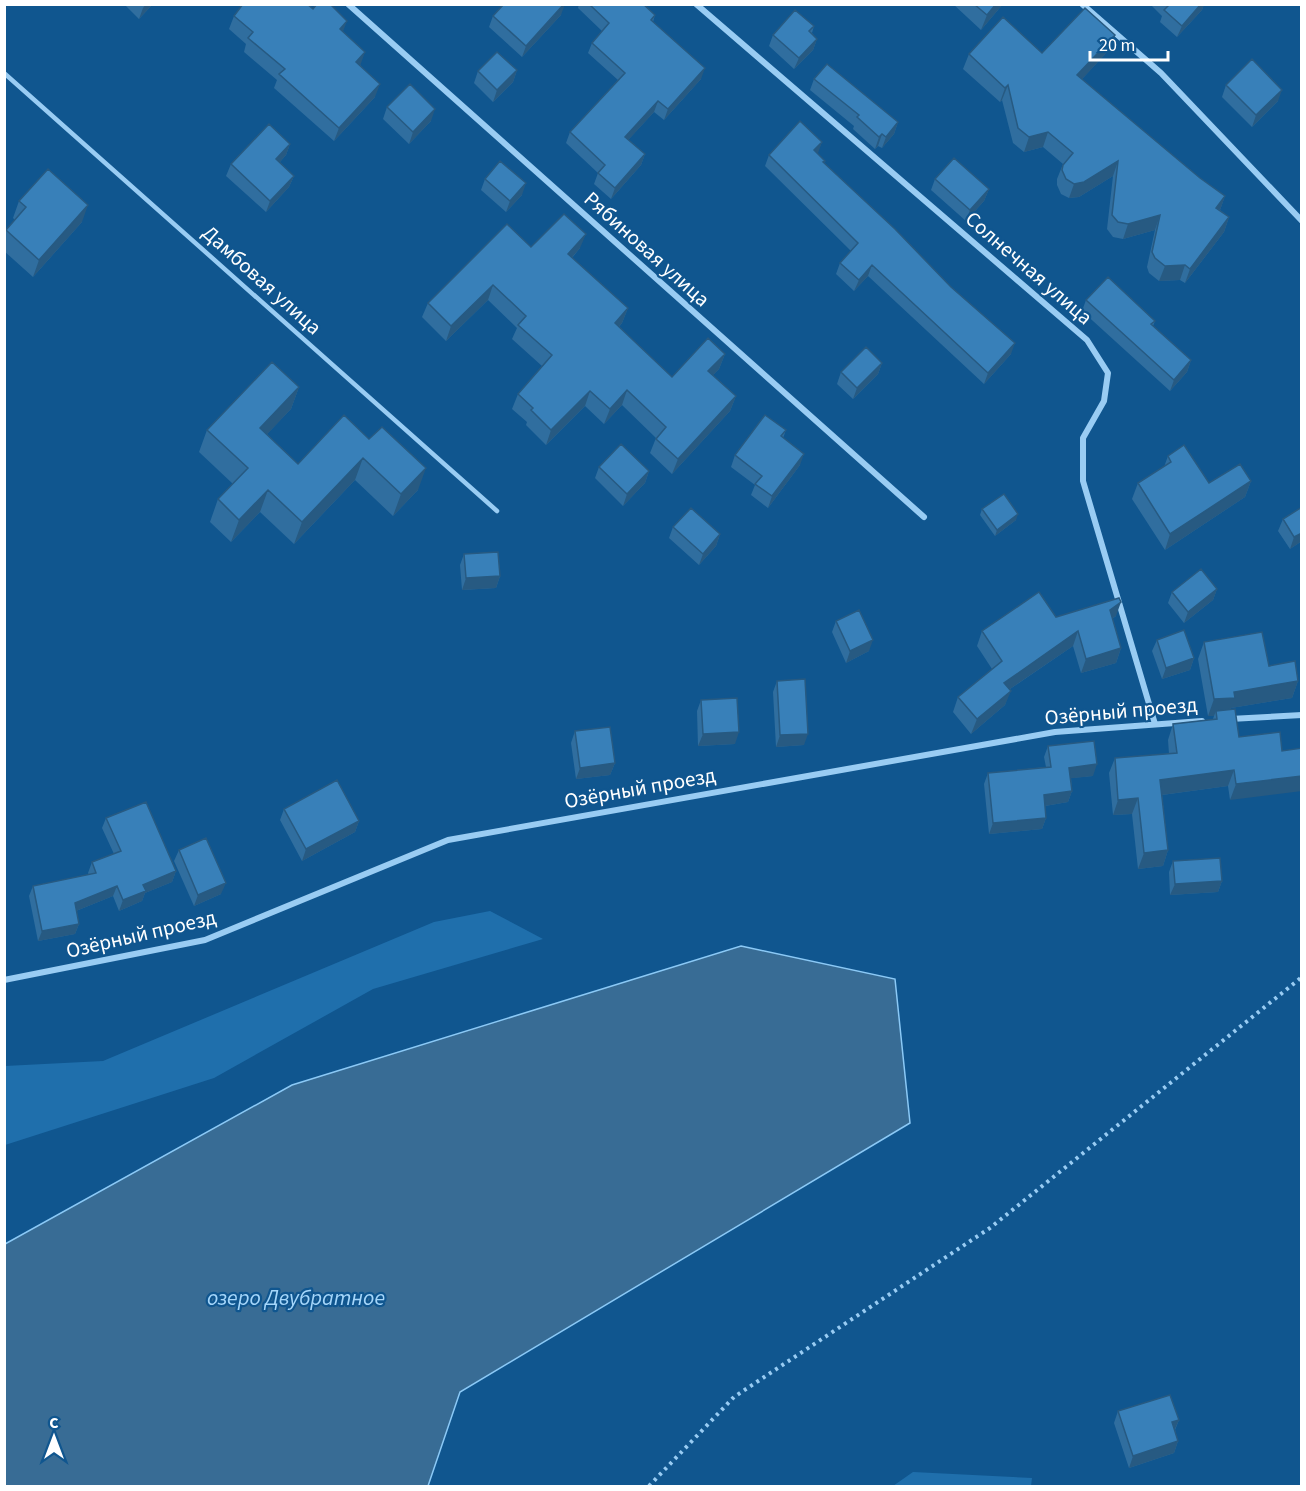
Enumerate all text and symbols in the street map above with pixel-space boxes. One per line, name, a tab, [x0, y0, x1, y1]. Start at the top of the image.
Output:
scale bar	[1090, 24, 1168, 62]
text: 20 m	[1099, 33, 1135, 58]
street label: Рябиновая улица	[577, 184, 717, 314]
street label: Солнечная улица	[959, 204, 1099, 332]
street label: Дамбовая улица	[196, 218, 328, 342]
street label: Озёрный проезд	[1043, 689, 1199, 733]
street label: Озёрный проезд	[562, 760, 718, 816]
street label: Озёрный проезд	[63, 902, 219, 966]
water label: озеро Двубратное	[207, 1282, 385, 1314]
north arrow	[24, 1407, 84, 1467]
text: С	[49, 1412, 59, 1434]

